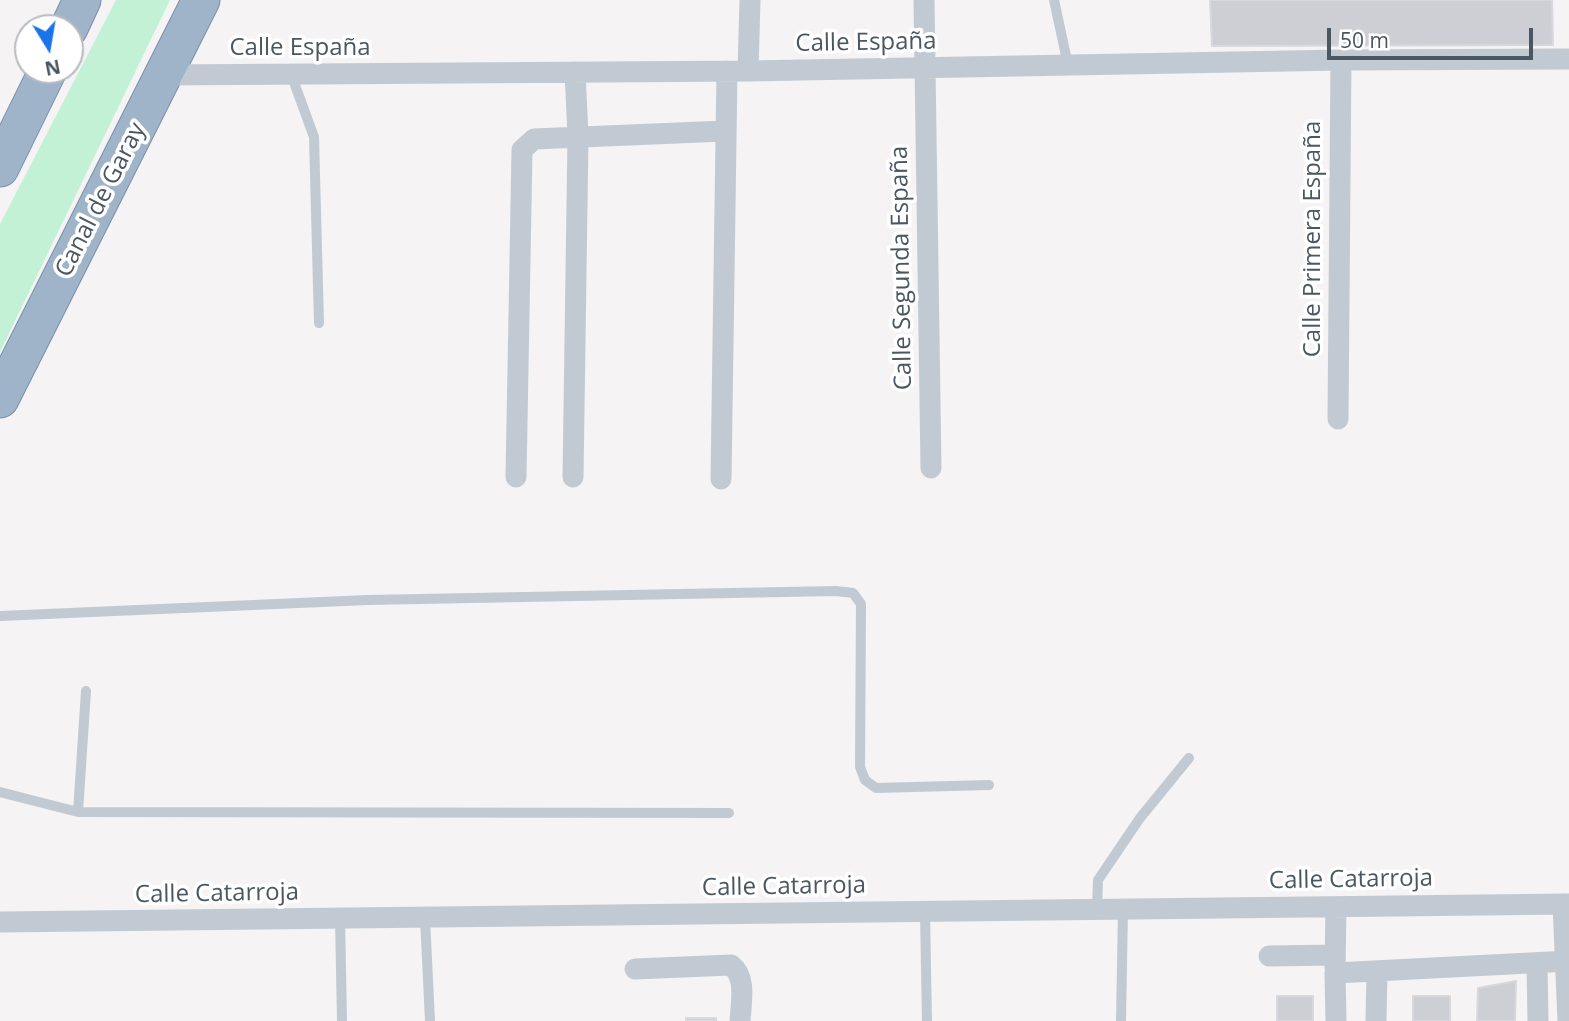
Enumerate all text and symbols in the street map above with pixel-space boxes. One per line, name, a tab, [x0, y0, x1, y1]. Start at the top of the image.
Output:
north arrow	[14, 14, 84, 84]
scale bar	[1331, 14, 1538, 58]
text: 50 m	[1340, 26, 1389, 54]
street label: Calle España	[795, 27, 937, 59]
street label: Calle España	[229, 34, 371, 62]
text: N	[43, 53, 63, 82]
street label: Canal de Garay	[50, 118, 152, 282]
street label: Calle Primera España	[1299, 121, 1327, 357]
street label: Calle Segunda España	[885, 146, 919, 390]
street label: Calle Catarroja	[1269, 864, 1433, 896]
street label: Calle Catarroja	[702, 871, 866, 903]
street label: Calle Catarroja	[135, 878, 299, 910]

